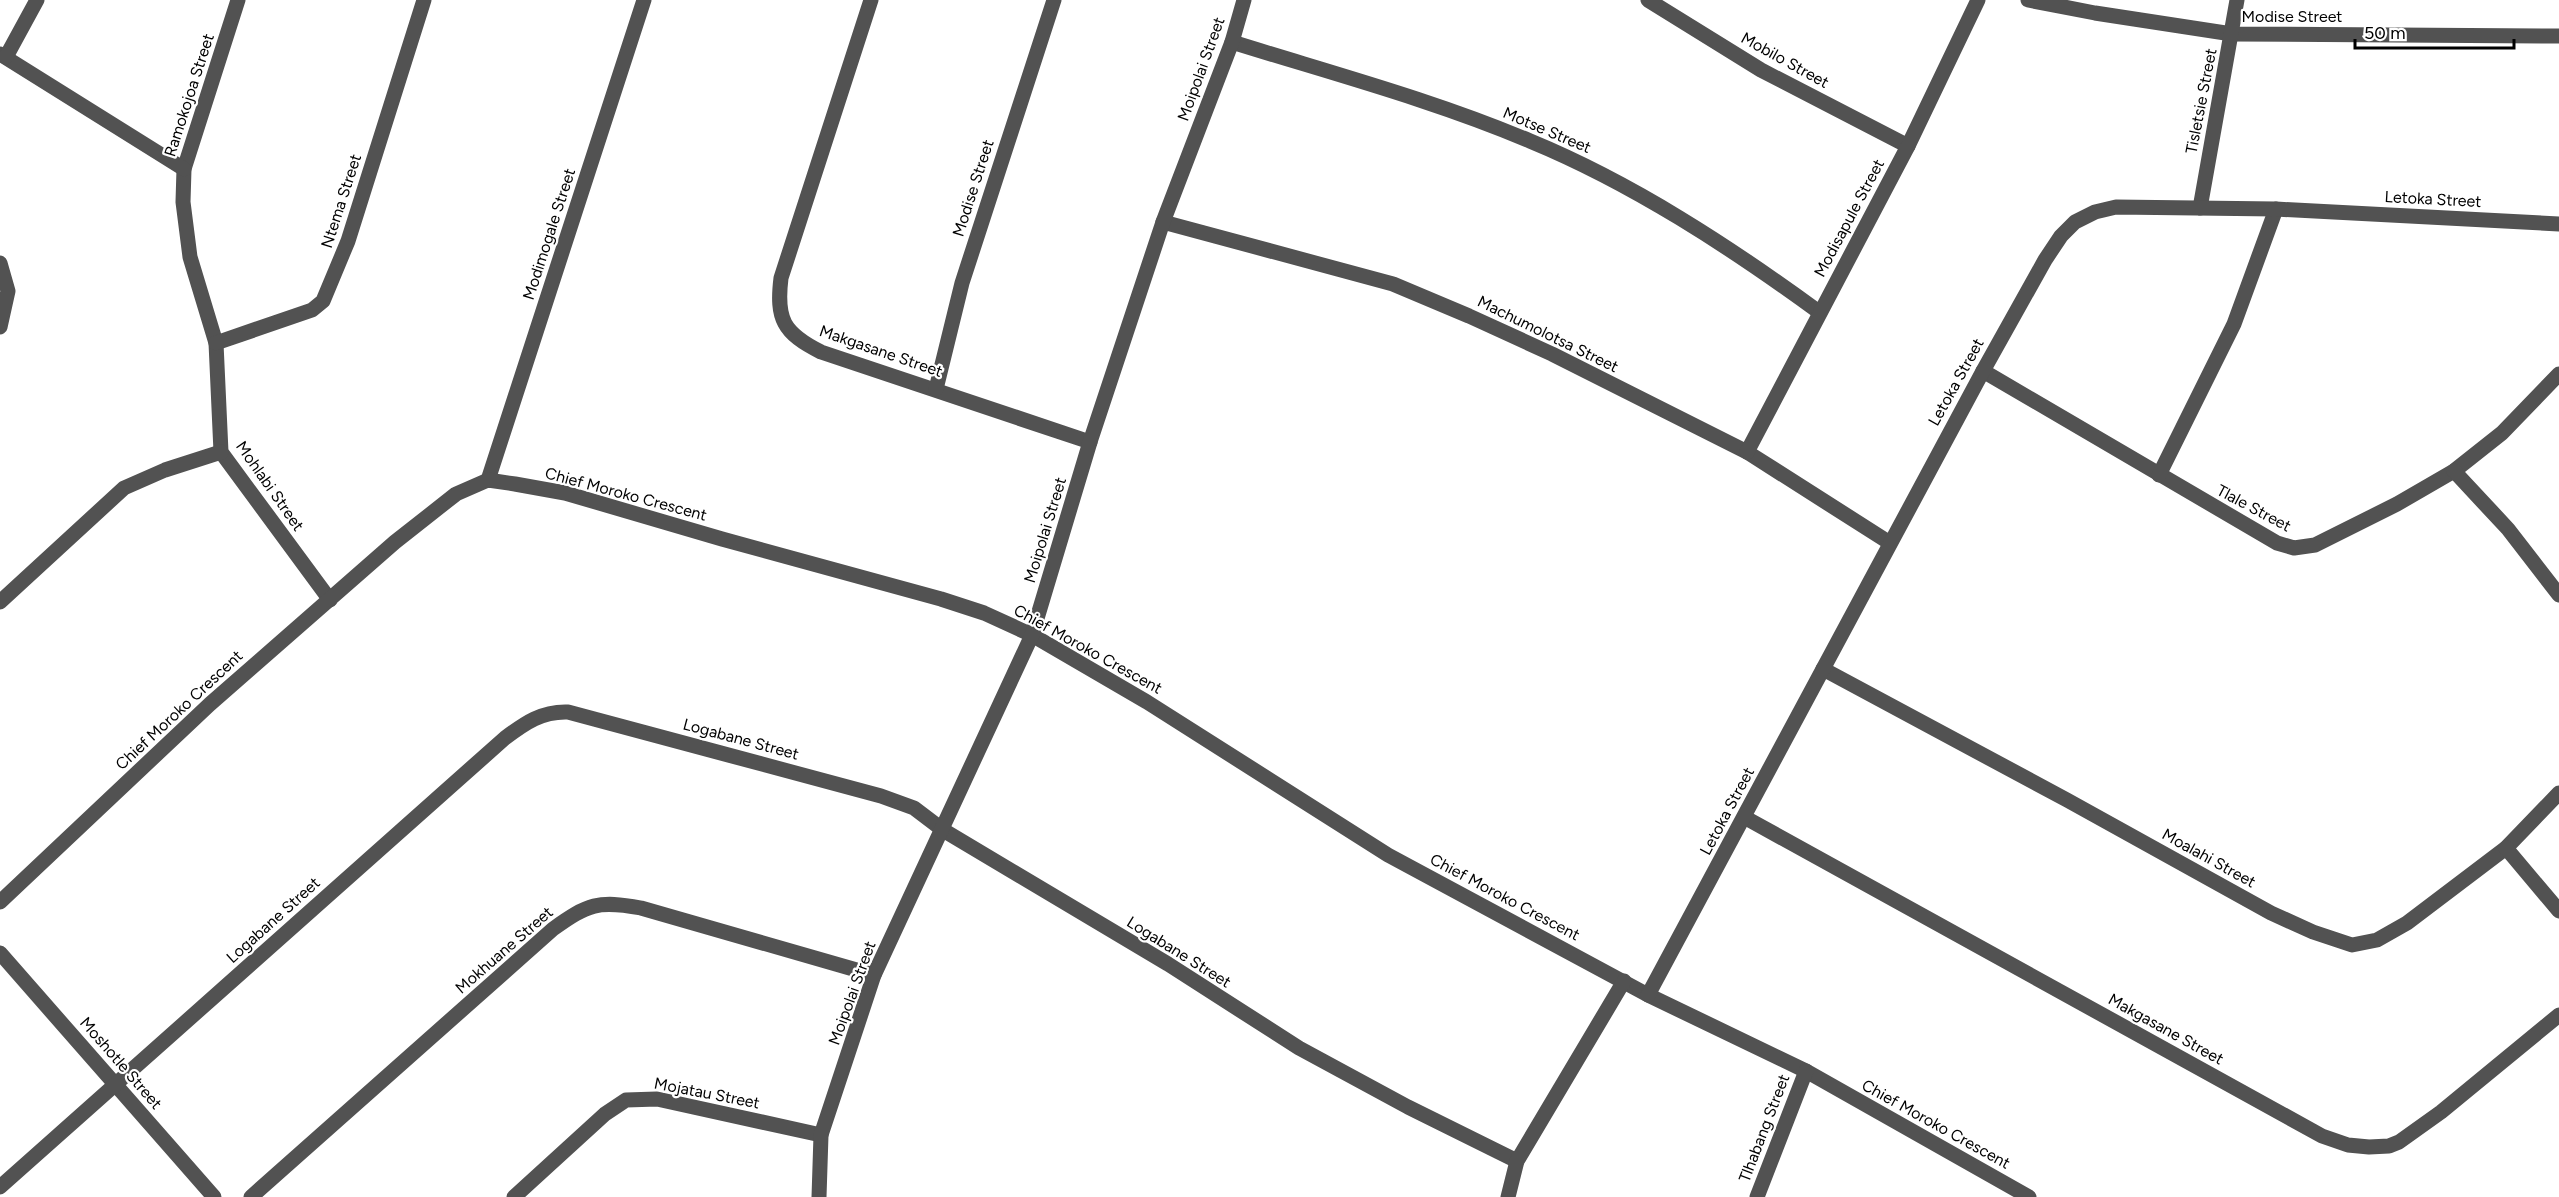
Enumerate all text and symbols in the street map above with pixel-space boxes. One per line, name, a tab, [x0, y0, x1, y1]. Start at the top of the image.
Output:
street label: Modise Street	[2242, 7, 2342, 26]
scale bar	[2355, 12, 2514, 50]
street label: Moipolai Street	[1173, 14, 1229, 124]
text: 50 m	[2364, 22, 2406, 44]
street label: Mobilo Street	[1738, 28, 1832, 92]
street label: Ramokojoa Street	[160, 31, 218, 159]
street label: Tisletsie Street	[2181, 47, 2221, 155]
street label: Motse Street	[1500, 103, 1594, 157]
street label: Modise Street	[948, 137, 998, 239]
street label: Ntema Street	[317, 152, 365, 250]
street label: Modisapule Street	[1810, 156, 1888, 280]
street label: Modimogale Street	[519, 166, 579, 302]
street label: Letoka Street	[2384, 187, 2482, 211]
street label: Machumolotsa Street	[1474, 292, 1622, 376]
street label: Makgasane Street	[817, 321, 945, 381]
street label: Letoka Street	[1924, 335, 1988, 429]
street label: Mohlabi Street	[232, 437, 308, 535]
street label: Chief Moroko Crescent	[543, 463, 709, 525]
street label: Moipolai Street	[1020, 475, 1070, 585]
street label: Tlale Street	[2214, 480, 2294, 536]
street label: Chief Moroko Crescent	[1011, 600, 1165, 698]
street label: Chief Moroko Crescent	[112, 646, 246, 774]
street label: Logabane Street	[681, 714, 801, 764]
street label: Letoka Street	[1696, 764, 1758, 858]
street label: Moalahi Street	[2159, 824, 2259, 892]
street label: Chief Moroko Crescent	[1427, 850, 1583, 944]
street label: Logabane Street	[222, 873, 324, 967]
street label: Mokhuane Street	[451, 902, 557, 998]
street label: Logabane Street	[1123, 912, 1235, 992]
street label: Moipolai Street	[824, 938, 880, 1048]
street label: Makgasane Street	[2105, 989, 2227, 1069]
street label: Moshotle Street	[76, 1013, 166, 1113]
street label: Tlhabang Street	[1735, 1071, 1793, 1185]
street label: Mojatau Street	[653, 1073, 761, 1113]
street label: Chief Moroko Crescent	[1859, 1075, 2013, 1173]

